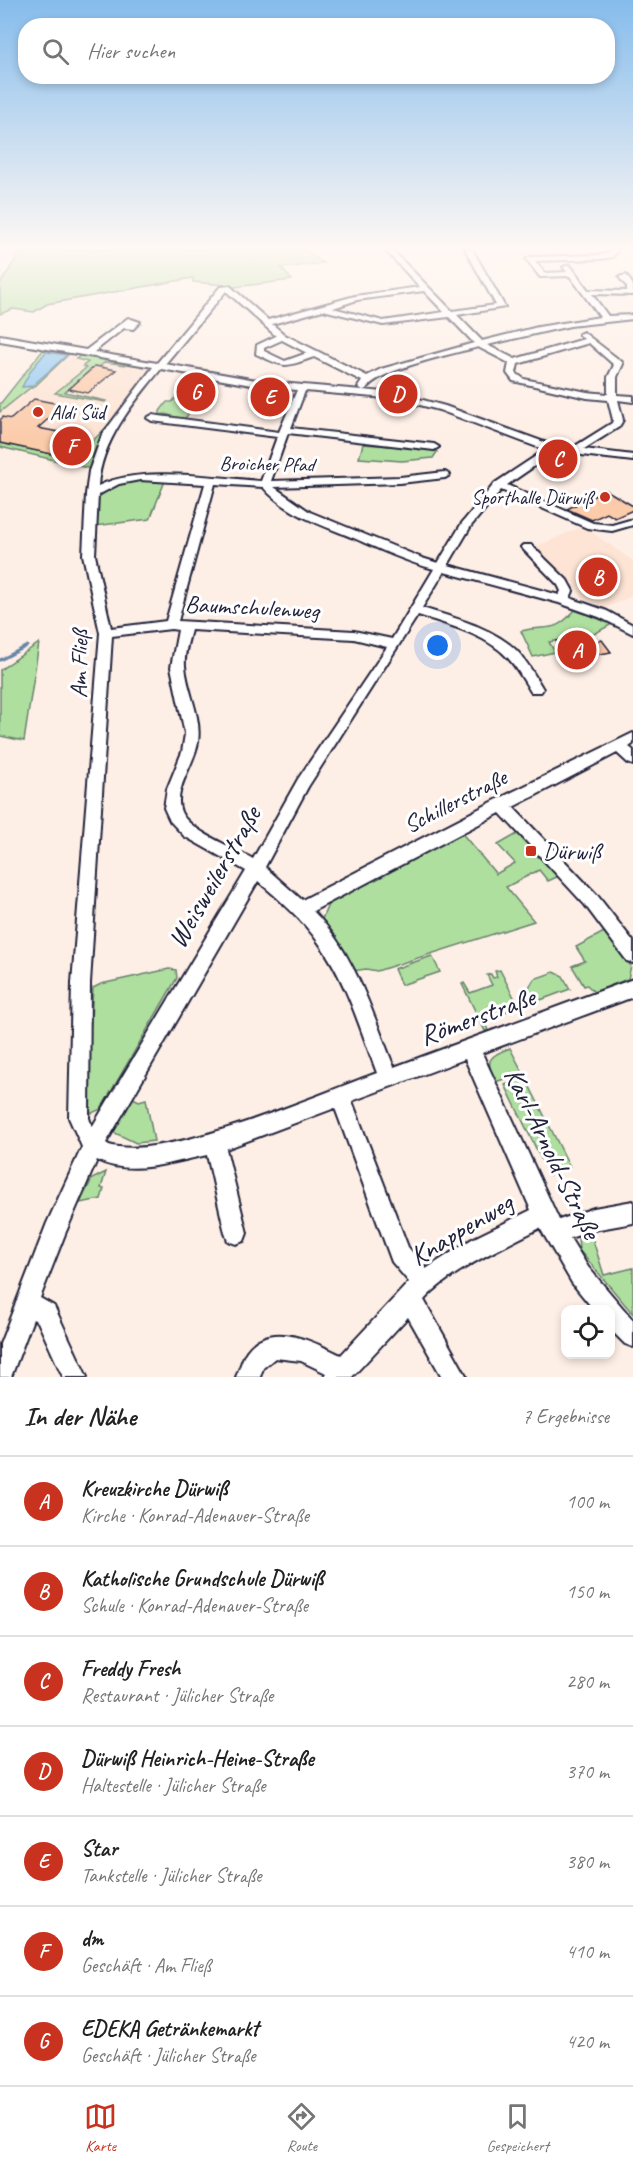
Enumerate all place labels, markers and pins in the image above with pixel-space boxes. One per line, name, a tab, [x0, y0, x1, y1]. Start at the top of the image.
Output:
pin: G	[176, 370, 216, 414]
pin: D	[378, 372, 418, 416]
pin: E	[250, 374, 290, 420]
place label: Aldi Süd	[50, 400, 108, 425]
marker: Aldi Süd	[31, 405, 45, 419]
pin: F	[52, 424, 92, 468]
pin: C	[538, 436, 578, 482]
place label: Sporthalle Dürwiß	[471, 485, 596, 510]
marker: Sporthalle Dürwiß	[598, 490, 612, 504]
pin: B	[578, 554, 618, 600]
pin: A	[558, 628, 596, 672]
place label: Dürwiß	[543, 836, 604, 866]
marker: Dürwiß	[524, 844, 538, 858]

